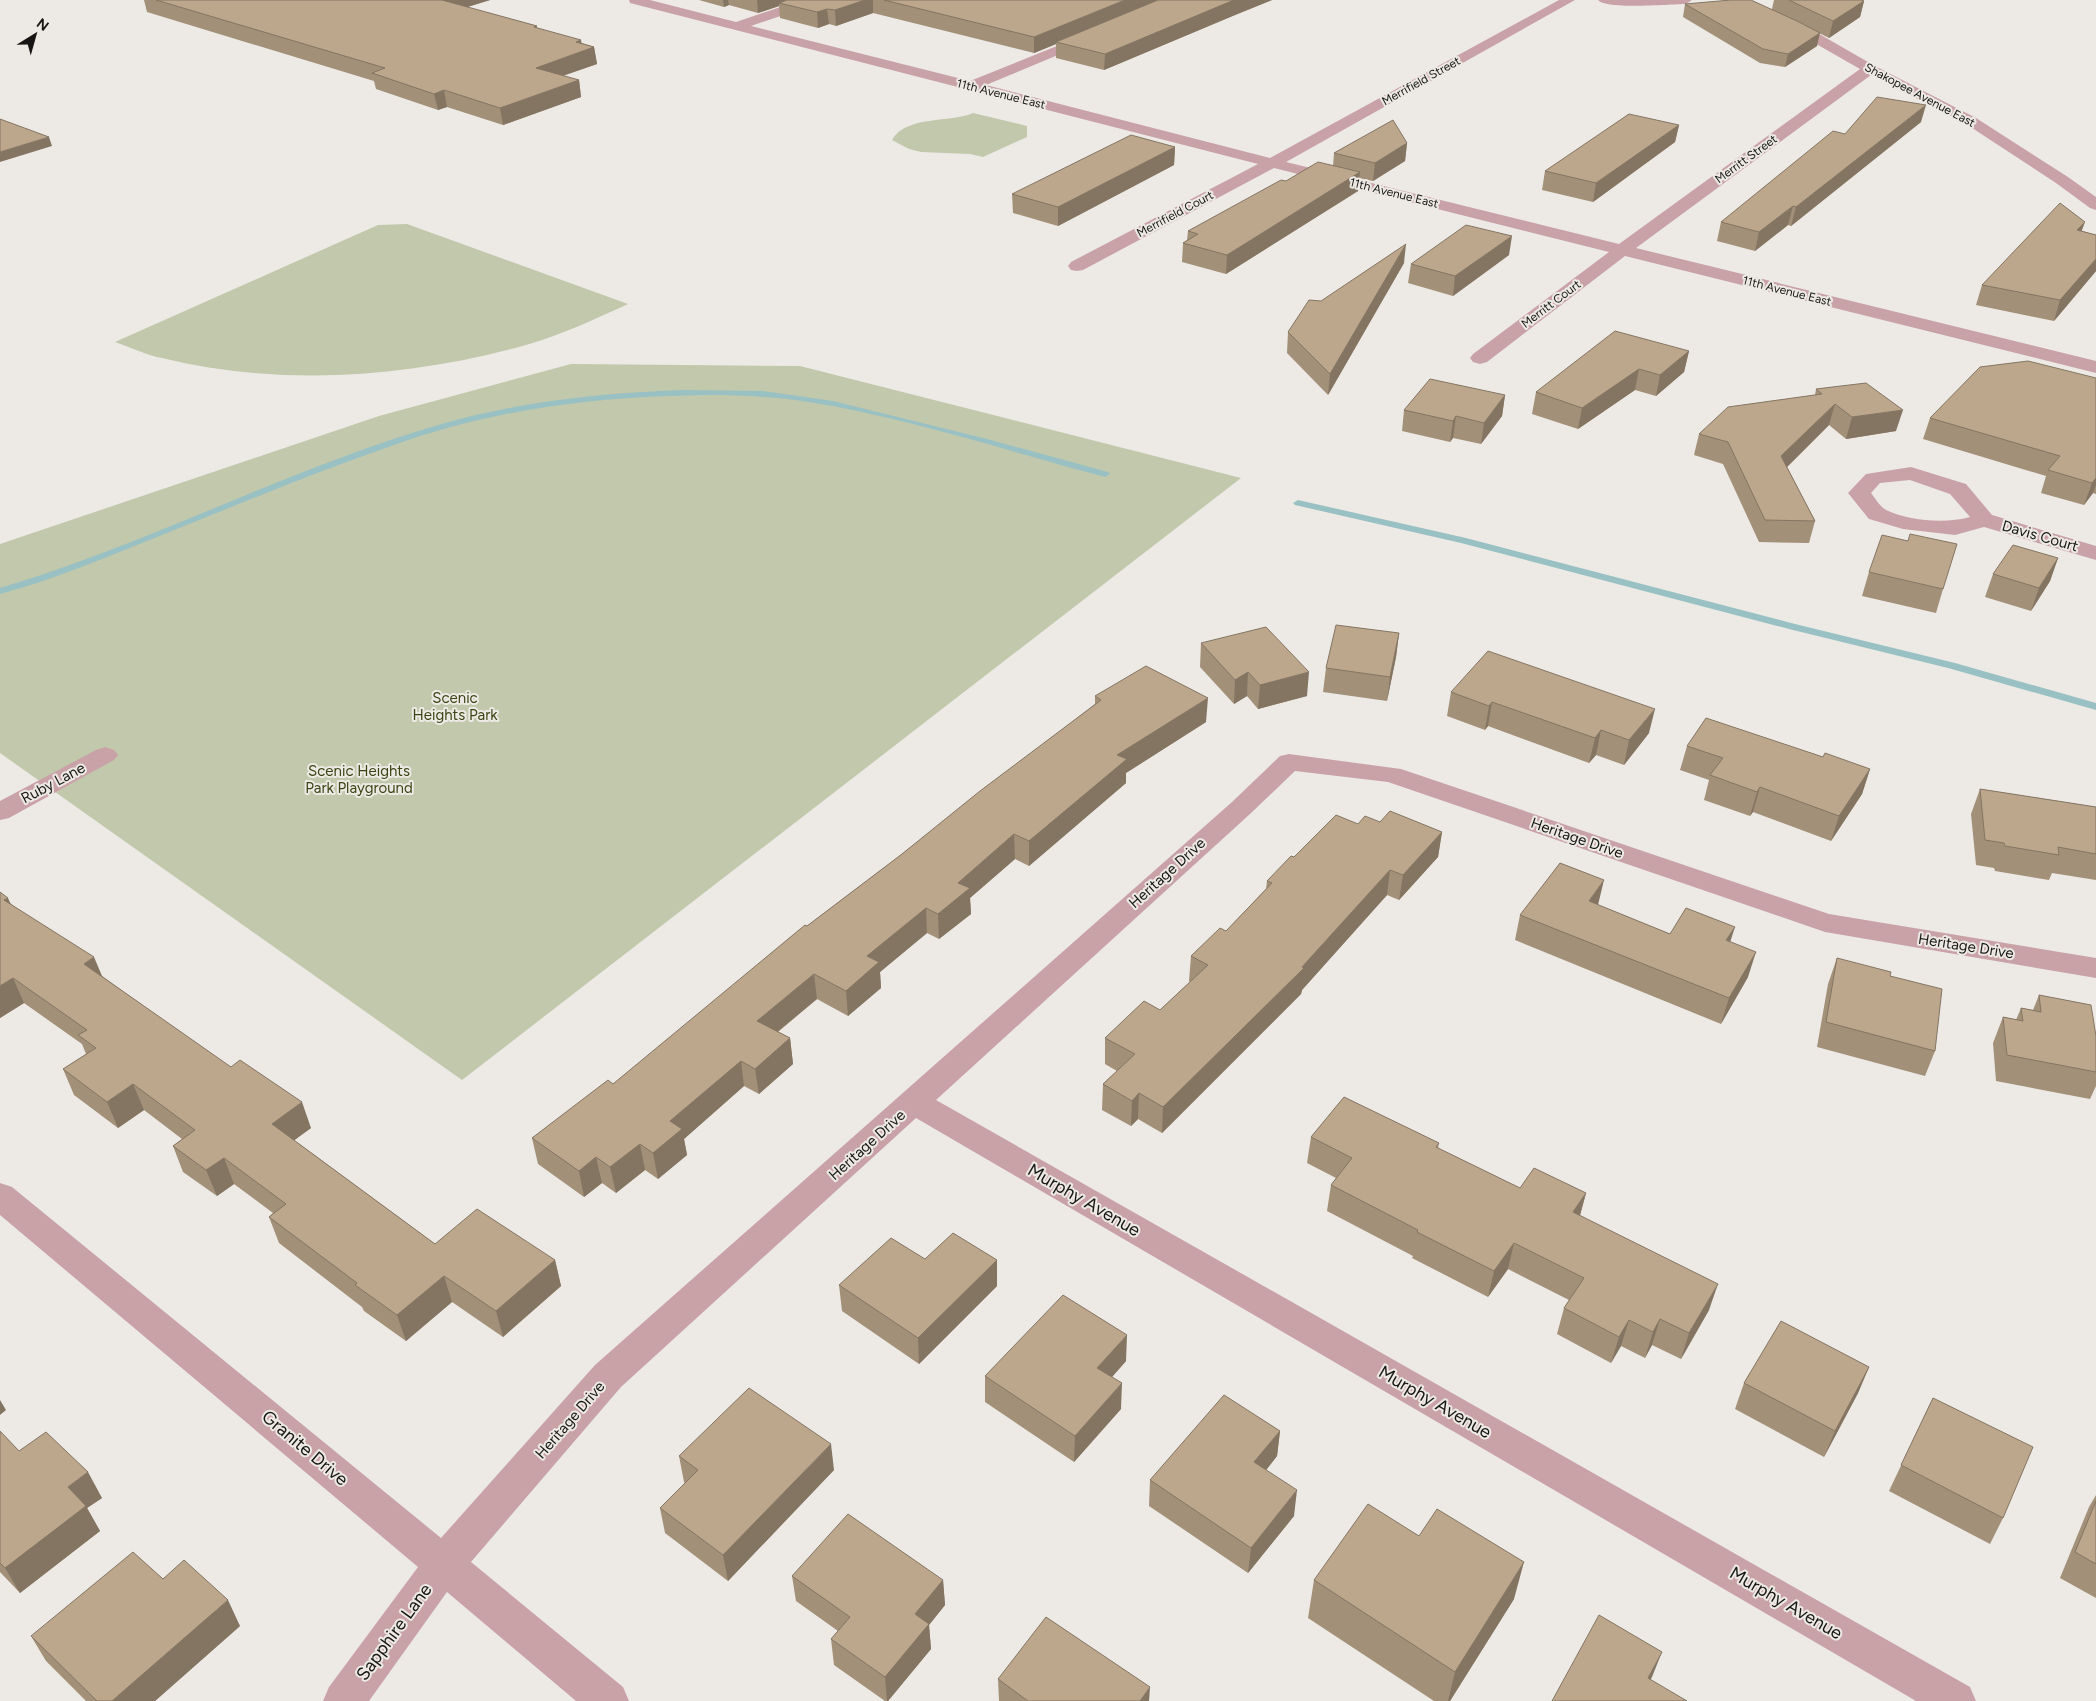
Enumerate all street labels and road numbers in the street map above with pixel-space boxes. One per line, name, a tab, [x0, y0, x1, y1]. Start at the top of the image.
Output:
street label: Merrifield Street	[1379, 53, 1463, 108]
street label: Shakopee Avenue East	[1862, 60, 1978, 130]
street label: 11th Avenue East	[955, 76, 1047, 112]
street label: Merritt Street	[1712, 132, 1780, 186]
street label: 11th Avenue East	[1348, 175, 1440, 211]
street label: Merrifield Court	[1134, 188, 1216, 240]
street label: 11th Avenue East	[1741, 273, 1833, 309]
street label: Merritt Court	[1519, 277, 1584, 331]
street label: Davis Court	[2000, 517, 2081, 556]
street label: Ruby Lane	[18, 759, 88, 807]
street label: Heritage Drive	[1528, 814, 1626, 862]
street label: Heritage Drive	[1125, 834, 1209, 912]
street label: Heritage Drive	[1917, 930, 2015, 962]
street label: Heritage Drive	[825, 1106, 909, 1184]
street label: Murphy Avenue	[1024, 1159, 1145, 1241]
street label: Murphy Avenue	[1375, 1361, 1496, 1443]
street label: Heritage Drive	[531, 1378, 609, 1462]
street label: Granite Drive	[257, 1406, 353, 1491]
street label: Murphy Avenue	[1726, 1562, 1847, 1644]
street label: Sapphire Lane	[351, 1579, 437, 1685]

